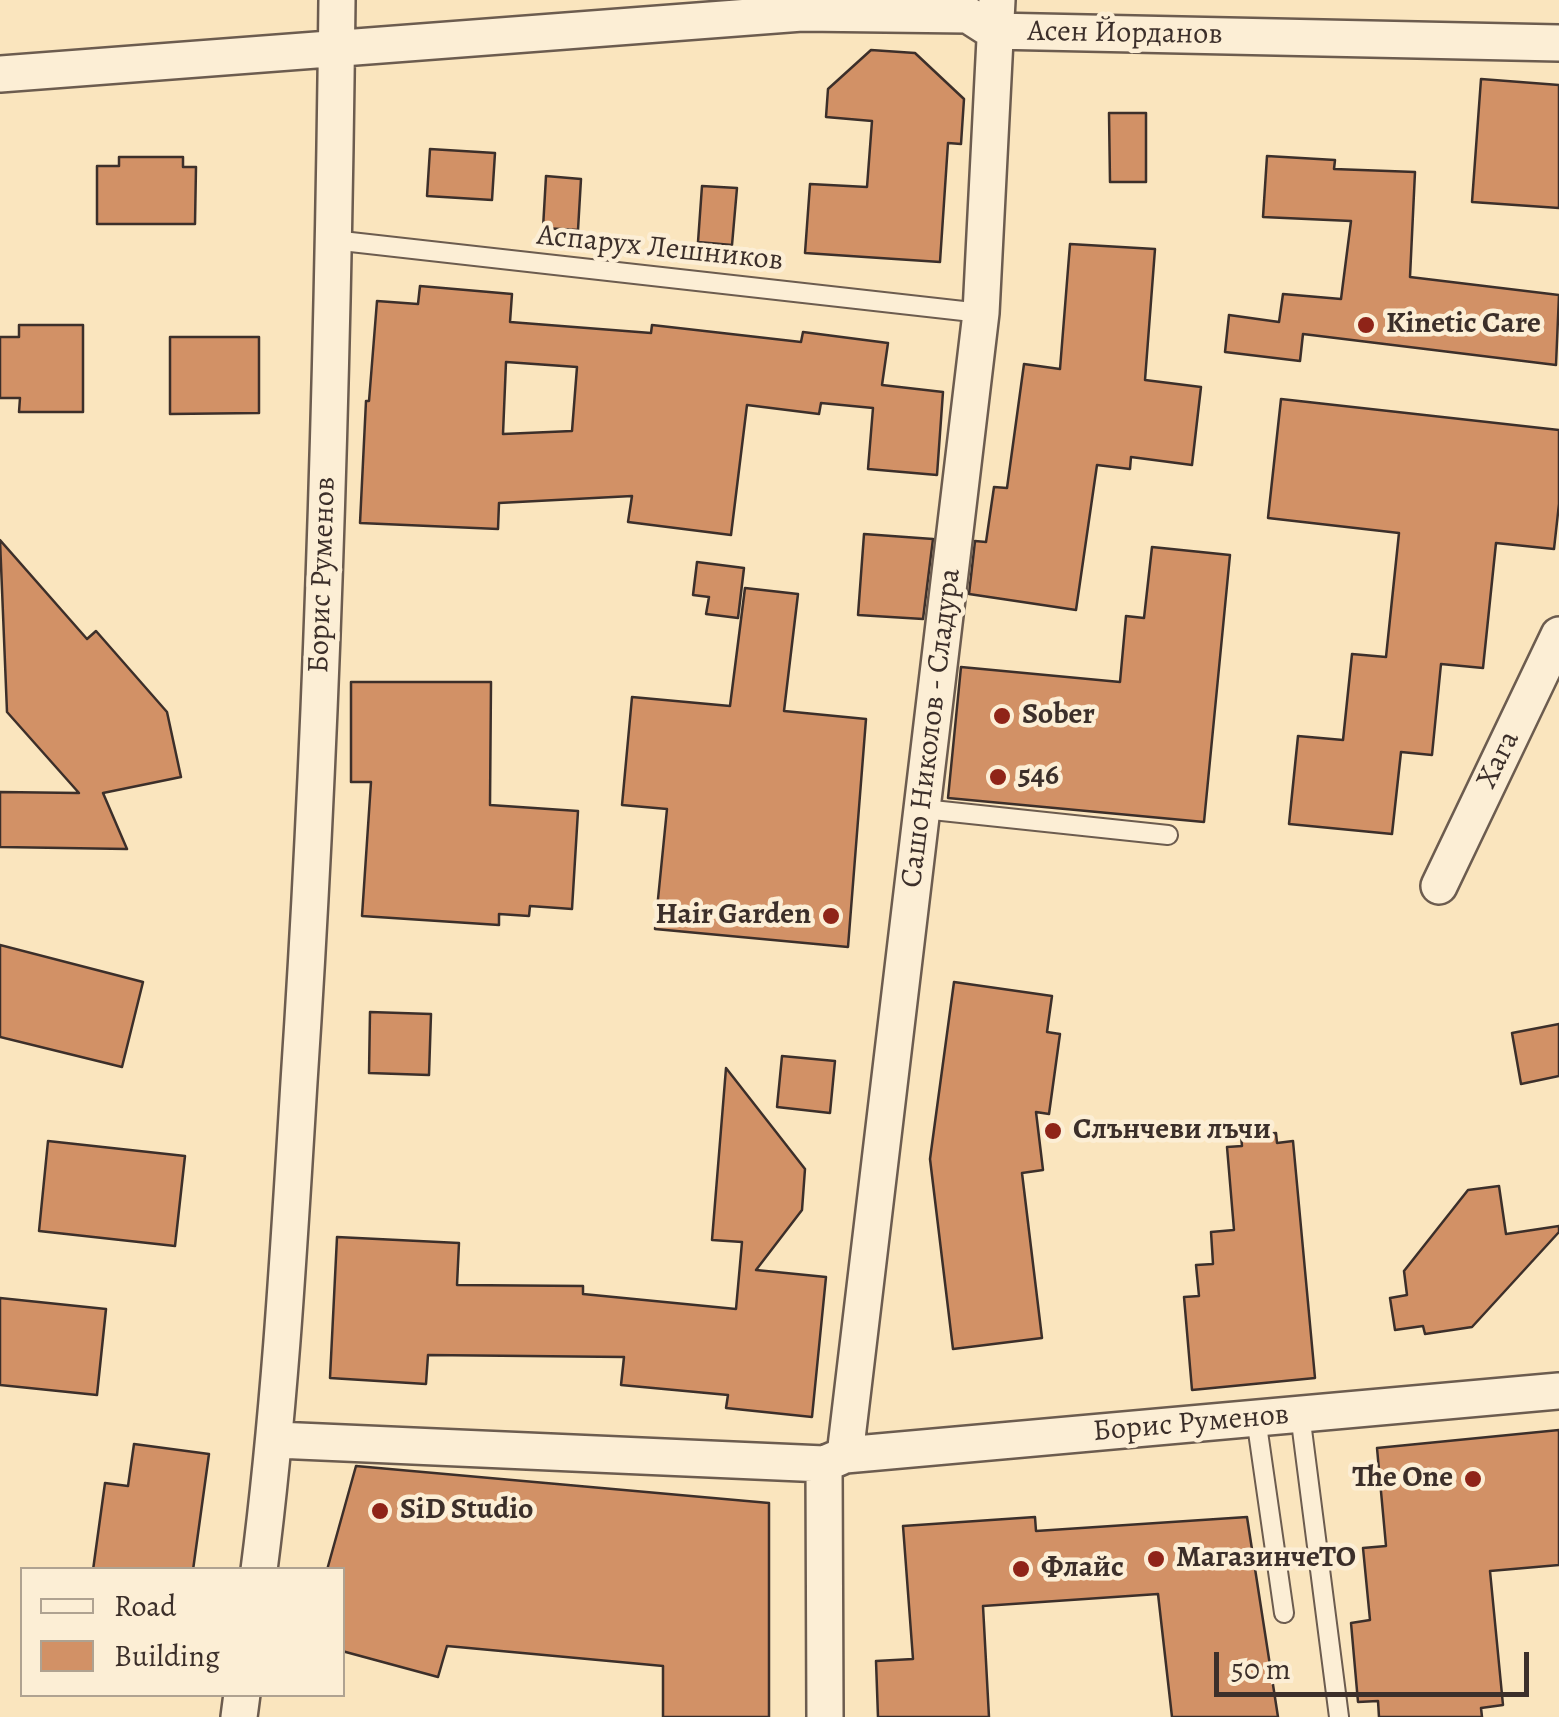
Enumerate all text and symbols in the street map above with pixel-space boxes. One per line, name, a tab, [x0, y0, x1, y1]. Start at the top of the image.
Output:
street label: Асен Йорданов	[1027, 14, 1223, 54]
street label: Аспарух Лешников	[535, 218, 785, 280]
place label: Kinetic Care	[1386, 307, 1541, 343]
marker: Kinetic Care	[1355, 314, 1377, 336]
street label: Борис Руменов	[302, 476, 344, 674]
street label: Сашо Николов - Сладура	[895, 566, 969, 890]
place label: Sober	[1022, 698, 1095, 734]
marker: Sober	[991, 705, 1013, 727]
street label: Хага	[1470, 725, 1528, 795]
place label: 546	[1018, 759, 1059, 795]
marker: 546	[987, 766, 1009, 788]
place label: Hair Garden	[656, 898, 811, 934]
marker: Hair Garden	[820, 905, 842, 927]
place label: Слънчеви лъчи	[1073, 1113, 1271, 1149]
marker: Слънчеви лъчи	[1042, 1120, 1064, 1142]
street label: Борис Руменов	[1092, 1398, 1290, 1450]
place label: The One	[1352, 1461, 1453, 1497]
marker: The One	[1462, 1468, 1484, 1490]
place label: SiD Studio	[400, 1493, 534, 1529]
marker: SiD Studio	[369, 1500, 391, 1522]
place label: МагазинчеТО	[1176, 1541, 1356, 1577]
marker: МагазинчеТО	[1145, 1548, 1167, 1570]
place label: Флайс	[1041, 1551, 1124, 1587]
marker: Флайс	[1010, 1558, 1032, 1580]
legend	[20, 1567, 345, 1697]
text: Road	[114, 1586, 176, 1626]
scale bar	[1219, 1632, 1534, 1694]
text: Building	[114, 1636, 220, 1676]
text: 50 m	[1231, 1649, 1291, 1689]

